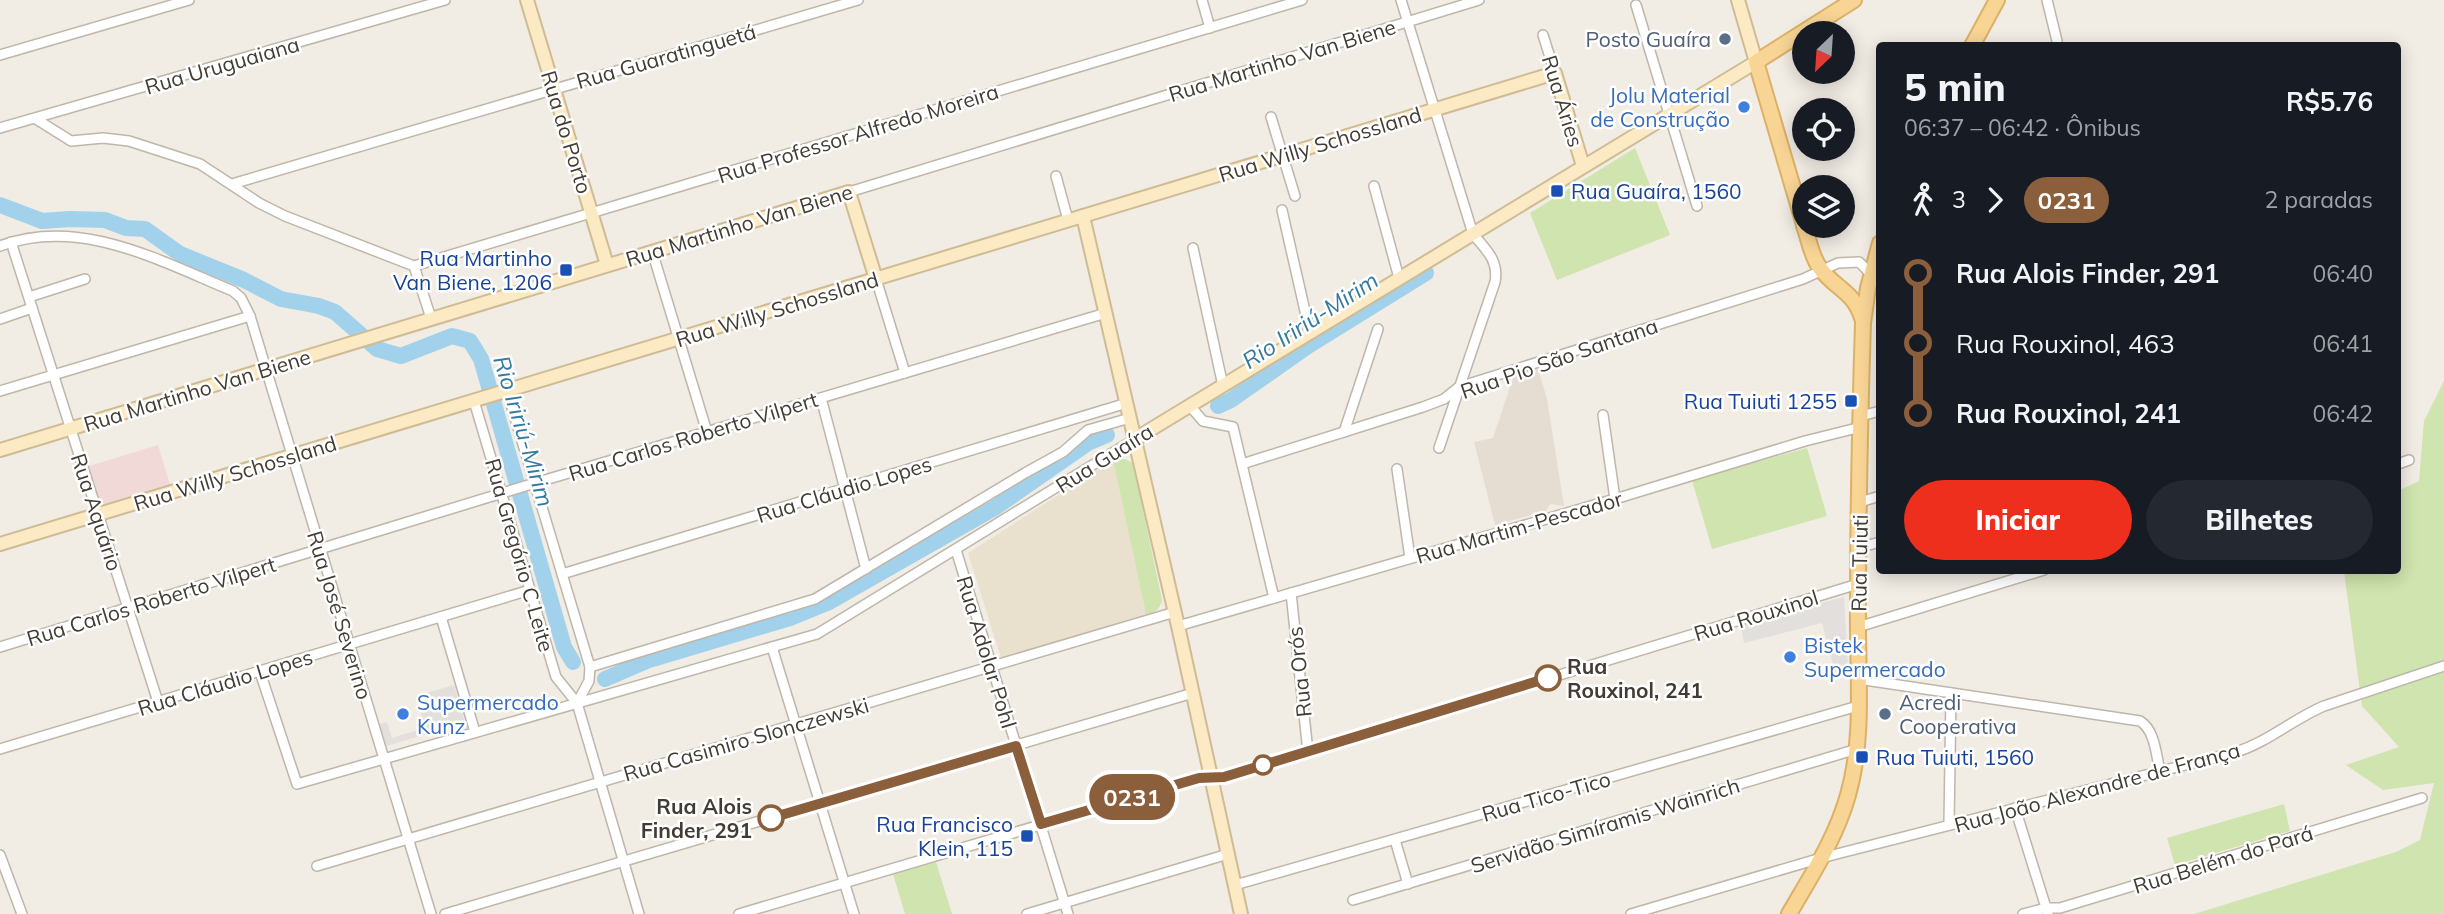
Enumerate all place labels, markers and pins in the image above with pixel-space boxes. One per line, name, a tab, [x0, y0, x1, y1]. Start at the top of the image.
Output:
place label: Posto Guaíra	[1586, 26, 1711, 52]
marker: Posto Guaíra	[1717, 31, 1733, 47]
place label: Jolu Material de Construção	[1590, 82, 1730, 132]
marker: Jolu Material de Construção	[1736, 99, 1752, 115]
place label: Rua Guaíra, 1560	[1571, 178, 1742, 204]
marker: Rua Guaíra, 1560	[1549, 183, 1565, 199]
place label: Rua Martinho Van Biene, 1206	[393, 245, 552, 295]
marker: Rua Martinho Van Biene, 1206	[558, 262, 574, 278]
place label: Rua Tuiuti 1255	[1684, 388, 1837, 414]
marker: Rua Tuiuti 1255	[1843, 393, 1859, 409]
place label: Bistek Supermercado	[1804, 632, 1946, 682]
marker: Bistek Supermercado	[1782, 649, 1798, 665]
place label: Rua Rouxinol, 241	[1567, 653, 1703, 703]
marker: Rua Rouxinol, 241	[1535, 665, 1561, 691]
place label: Supermercado Kunz	[417, 689, 559, 739]
place label: Acredi Cooperativa	[1899, 689, 2017, 739]
marker: Supermercado Kunz	[395, 706, 411, 722]
marker: Acredi Cooperativa	[1877, 706, 1893, 722]
place label: Rua Tuiuti, 1560	[1876, 744, 2034, 770]
marker: Rua Tuiuti, 1560	[1854, 749, 1870, 765]
unlabelled marker	[1253, 755, 1273, 775]
place label: Rua Alois Finder, 291	[641, 793, 752, 843]
marker: Rua Alois Finder, 291	[758, 805, 784, 831]
place label: Rua Francisco Klein, 115	[876, 811, 1013, 861]
marker: Rua Francisco Klein, 115	[1019, 828, 1035, 844]

